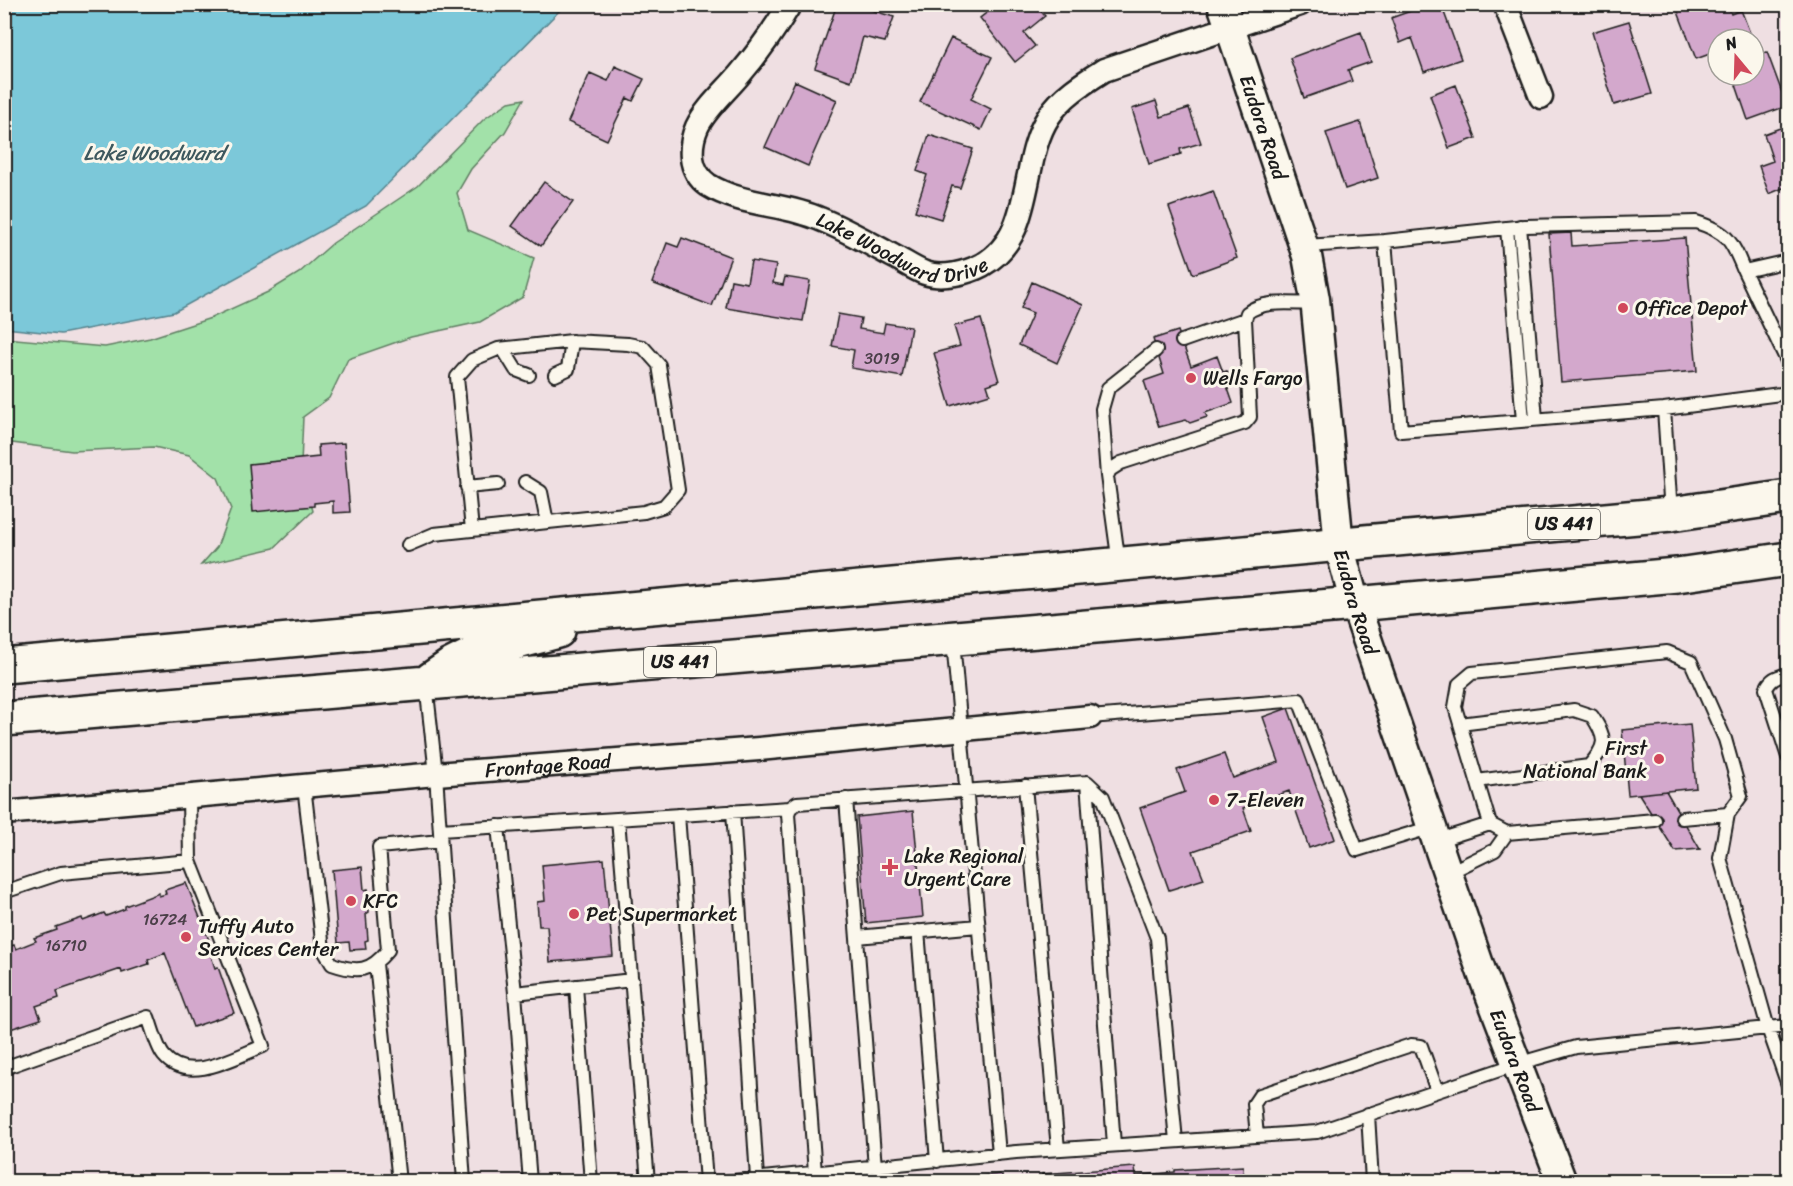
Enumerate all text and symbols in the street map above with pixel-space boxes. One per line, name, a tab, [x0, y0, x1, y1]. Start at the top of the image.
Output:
north arrow	[1706, 27, 1766, 87]
text: N	[1720, 27, 1742, 59]
street label: Eudora Road	[1229, 70, 1298, 186]
water label: Lake Woodward	[84, 134, 229, 172]
street label: Lake Woodward Drive	[811, 202, 995, 294]
place label: Office Depot	[1635, 291, 1748, 326]
marker: Office Depot	[1616, 301, 1630, 315]
house number: 3019	[864, 344, 900, 373]
place label: Wells Fargo	[1203, 361, 1303, 396]
marker: Wells Fargo	[1184, 371, 1198, 385]
road number: US 441	[1528, 509, 1600, 539]
street label: Eudora Road	[1323, 545, 1389, 661]
road number: US 441	[644, 647, 716, 677]
place label: First National Bank	[1523, 731, 1648, 789]
street label: Frontage Road	[484, 743, 614, 788]
marker: First National Bank	[1652, 752, 1666, 766]
place label: 7-Eleven	[1226, 783, 1304, 818]
marker: 7-Eleven	[1207, 793, 1221, 807]
place label: Lake Regional Urgent Care	[904, 839, 1025, 897]
marker: Lake Regional Urgent Care	[881, 858, 899, 876]
place label: KFC	[363, 884, 398, 919]
marker: KFC	[344, 894, 358, 908]
place label: Pet Supermarket	[586, 897, 738, 932]
house number: 16724	[143, 905, 187, 934]
marker: Pet Supermarket	[567, 907, 581, 921]
place label: Tuffy Auto Services Center	[198, 909, 340, 967]
marker: Tuffy Auto Services Center	[179, 930, 193, 944]
house number: 16710	[45, 931, 87, 960]
street label: Eudora Road	[1479, 1004, 1551, 1119]

